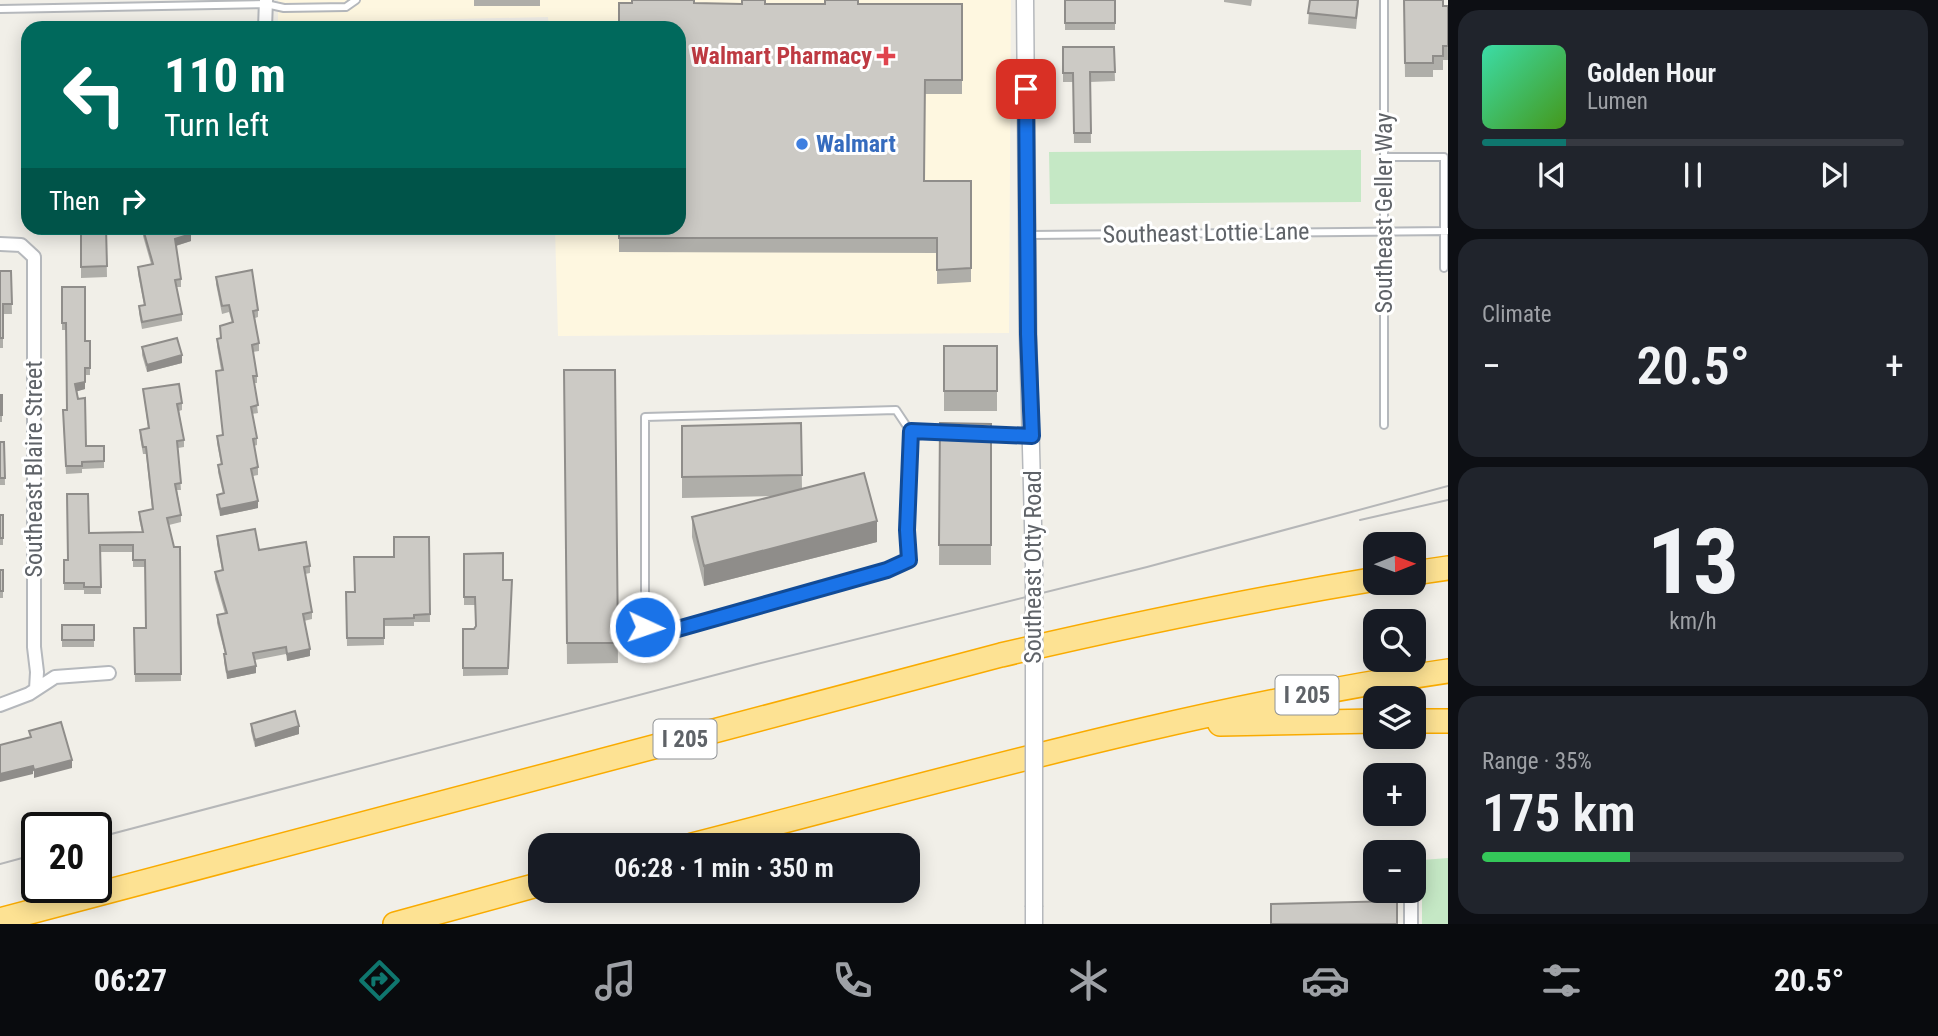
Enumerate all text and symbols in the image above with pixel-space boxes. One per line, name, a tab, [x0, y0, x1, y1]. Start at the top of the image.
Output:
place label: Walmart Pharmacy	[691, 42, 872, 70]
text: 110 m	[164, 47, 286, 104]
marker: Walmart Pharmacy	[878, 48, 894, 64]
icon: left	[49, 49, 140, 140]
text: Golden Hour	[1587, 58, 1716, 88]
pin	[996, 59, 1056, 119]
icon: arrive	[1007, 70, 1045, 108]
text: Lumen	[1587, 88, 1648, 115]
text: Turn left	[164, 106, 269, 144]
street label: Southeast Geller Way	[1370, 113, 1398, 313]
place label: Walmart	[816, 130, 896, 158]
marker: Walmart	[794, 136, 810, 152]
icon: previous	[1533, 156, 1571, 194]
icon: pause	[1674, 156, 1712, 194]
icon: next	[1815, 156, 1853, 194]
icon: right	[114, 182, 152, 220]
text: Then	[49, 186, 100, 216]
street label: Southeast Lottie Lane	[1102, 217, 1310, 249]
text: Climate	[1482, 301, 1552, 328]
text: 20.5°	[1636, 336, 1750, 397]
text: −	[1482, 344, 1501, 388]
text: +	[1885, 344, 1904, 388]
street label: Southeast Blaire Street	[20, 361, 48, 577]
street label: Southeast Otty Road	[1019, 470, 1047, 664]
text: 13	[1647, 509, 1739, 615]
north arrow	[1363, 532, 1426, 595]
map controls	[1363, 532, 1426, 903]
position arrow	[608, 590, 682, 664]
text: km/h	[1669, 608, 1717, 635]
button: search	[1363, 609, 1426, 672]
road number: I 205	[1276, 676, 1338, 715]
button: layers	[1363, 686, 1426, 749]
road number: I 205	[654, 720, 716, 758]
text: Range · 35%	[1482, 748, 1592, 775]
button: +	[1363, 763, 1426, 826]
text: 175 km	[1482, 783, 1636, 844]
speed limit sign: 20	[21, 812, 112, 903]
button: −	[1363, 840, 1426, 903]
text: 06:28 · 1 min · 350 m	[614, 853, 834, 883]
icon: directions	[355, 956, 404, 1005]
icon: music	[591, 956, 640, 1005]
icon: phone	[828, 956, 877, 1005]
icon: climate	[1064, 956, 1113, 1005]
icon: car	[1301, 956, 1350, 1005]
icon: filters	[1537, 956, 1586, 1005]
text: 06:27	[94, 961, 167, 999]
text: 20.5°	[1774, 961, 1844, 999]

